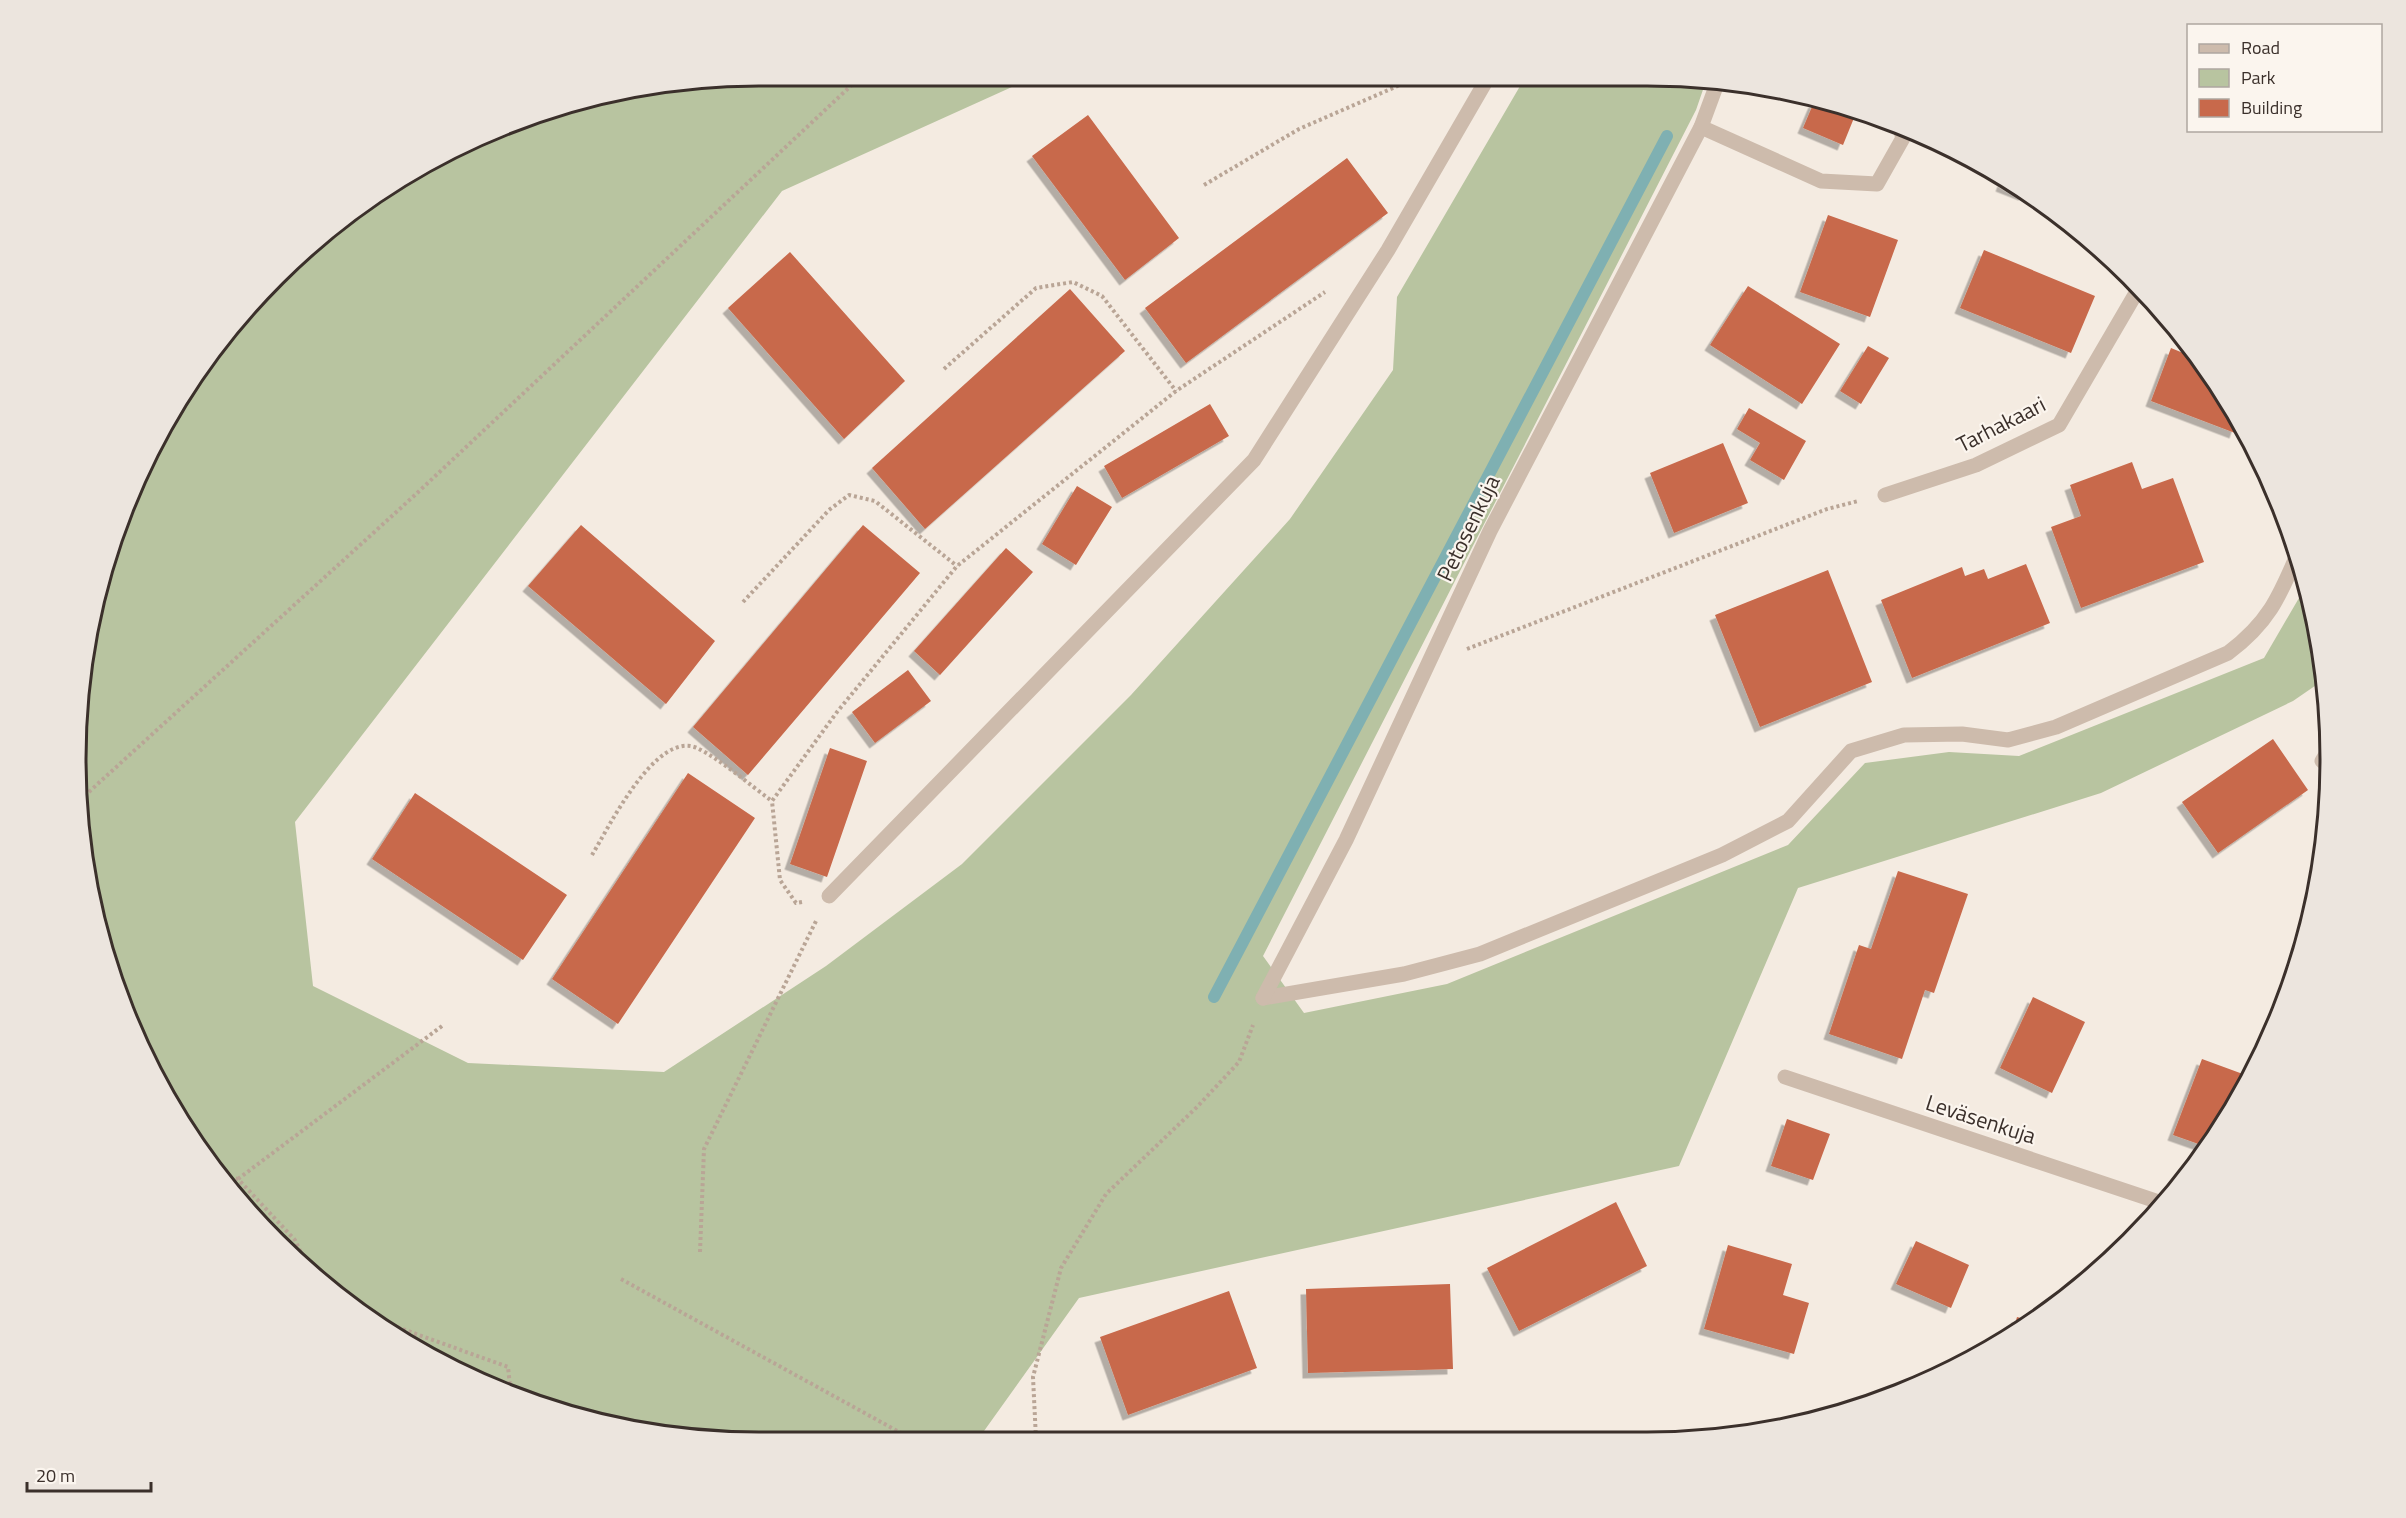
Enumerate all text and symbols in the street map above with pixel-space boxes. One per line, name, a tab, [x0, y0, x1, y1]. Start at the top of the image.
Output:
legend	[2187, 24, 2382, 132]
text: Road	[2241, 34, 2280, 61]
text: Park	[2241, 64, 2276, 91]
text: Building	[2241, 94, 2302, 121]
street label: Tarhakaari	[1950, 387, 2052, 461]
street label: Petosenkuja	[1428, 469, 1508, 587]
street label: Leväsenkuja	[1922, 1085, 2040, 1153]
scale bar	[27, 1455, 152, 1493]
text: 20 m	[36, 1462, 75, 1489]

